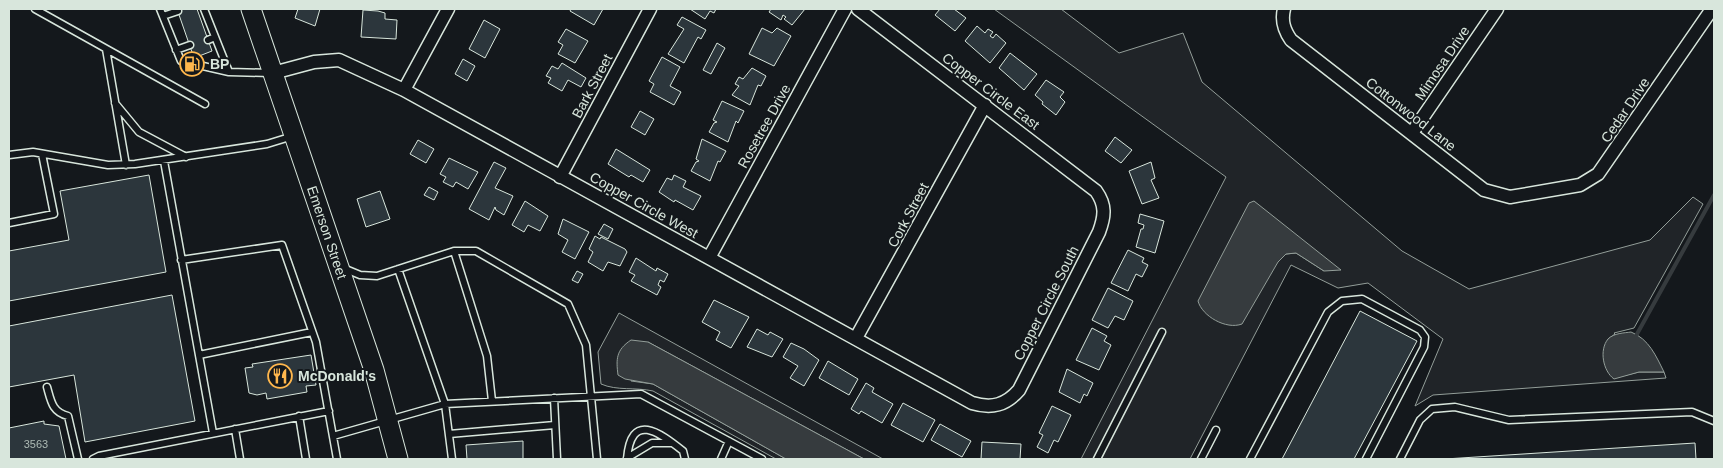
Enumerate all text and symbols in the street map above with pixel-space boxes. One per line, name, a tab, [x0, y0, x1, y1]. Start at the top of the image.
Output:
street label: Mimosa Drive	[1411, 23, 1473, 103]
street label: Copper Circle East	[939, 49, 1043, 133]
fuel station icon: BP	[179, 51, 205, 77]
street label: Bark Street	[568, 51, 616, 121]
place label: BP	[210, 56, 229, 72]
street label: Cottonwood Lane	[1363, 74, 1459, 154]
street label: Cedar Drive	[1597, 74, 1653, 145]
street label: Rosetree Drive	[734, 81, 794, 171]
street label: Copper Circle West	[587, 169, 701, 241]
street label: Cork Street	[884, 180, 932, 250]
street label: Emerson Street	[304, 184, 350, 281]
street label: Copper Circle South	[1010, 243, 1082, 363]
restaurant icon: McDonald's	[267, 363, 293, 389]
place label: McDonald's	[298, 368, 376, 384]
house number: 3563	[24, 438, 48, 450]

